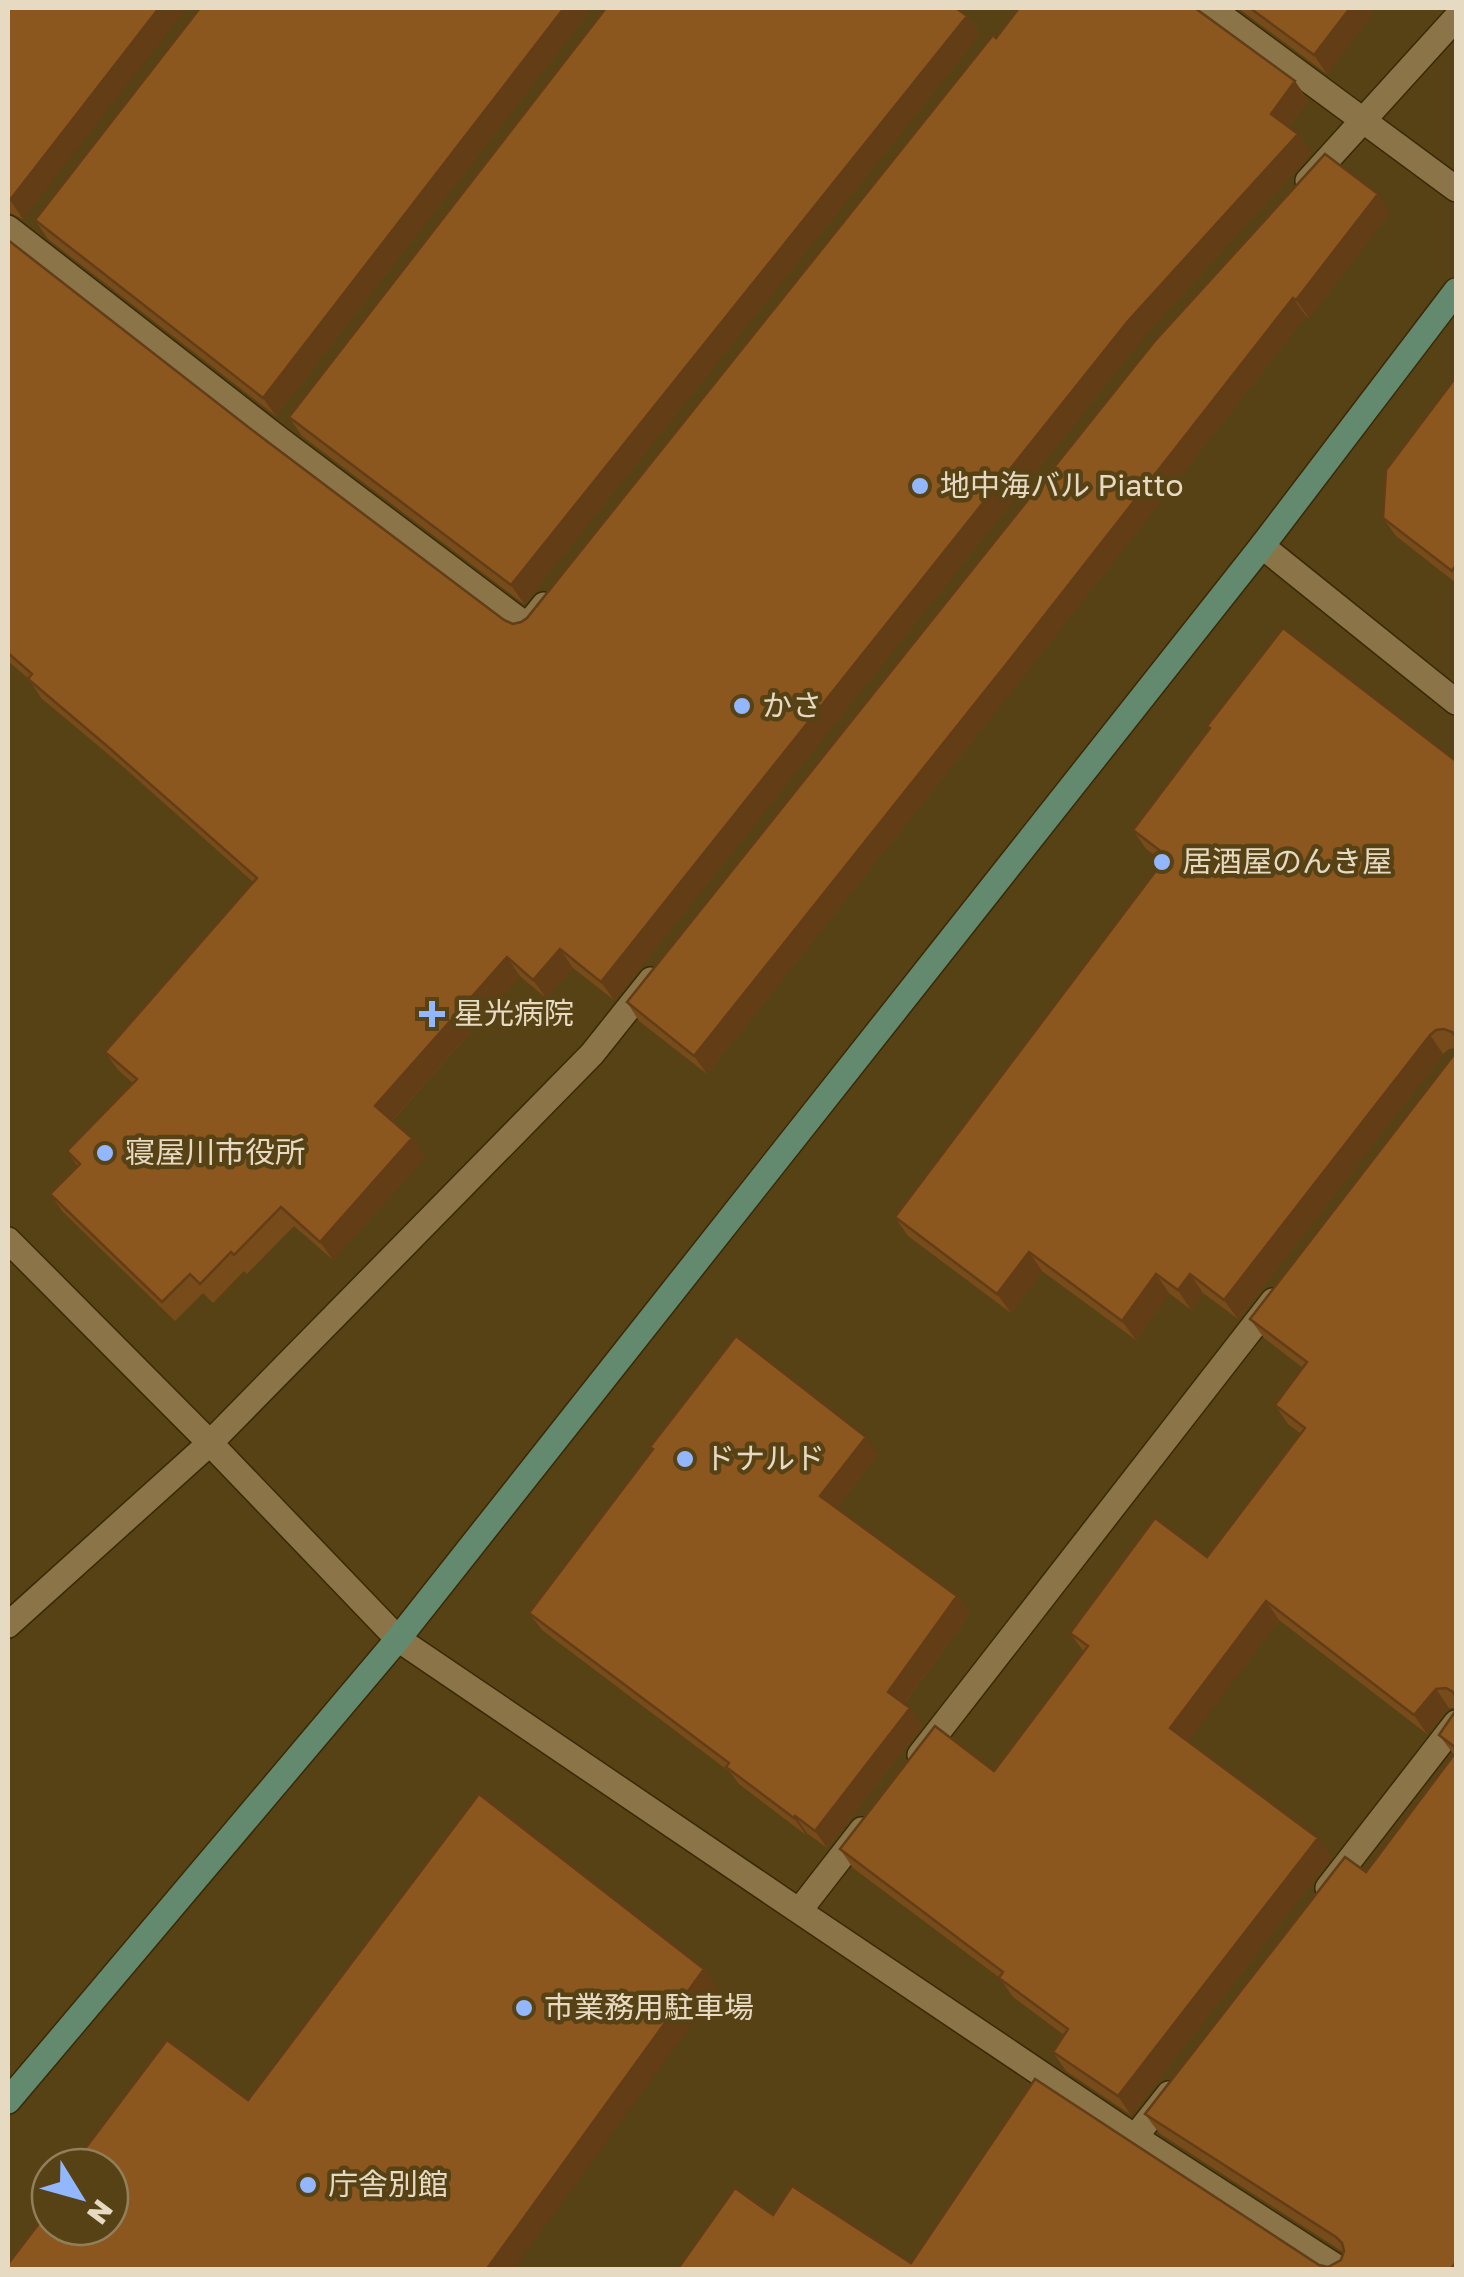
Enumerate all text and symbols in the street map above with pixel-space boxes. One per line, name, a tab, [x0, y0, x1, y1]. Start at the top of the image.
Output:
place label: 地中海バル Piatto	[940, 467, 1184, 503]
marker: 地中海バル Piatto	[909, 475, 931, 497]
place label: かさ	[762, 687, 822, 723]
marker: かさ	[731, 695, 753, 717]
place label: 居酒屋のんき屋	[1182, 843, 1392, 879]
marker: 居酒屋のんき屋	[1151, 851, 1173, 873]
place label: 星光病院	[454, 995, 574, 1031]
marker: 星光病院	[419, 1001, 445, 1027]
place label: 寝屋川市役所	[125, 1134, 305, 1170]
marker: 寝屋川市役所	[94, 1142, 116, 1164]
place label: ドナルド	[705, 1440, 825, 1476]
marker: ドナルド	[674, 1448, 696, 1470]
place label: 市業務用駐車場	[544, 1989, 754, 2025]
marker: 市業務用駐車場	[513, 1997, 535, 2019]
north arrow	[30, 2147, 130, 2247]
place label: 庁舎別館	[328, 2166, 448, 2202]
marker: 庁舎別館	[297, 2174, 319, 2196]
text: N	[81, 2194, 120, 2231]

